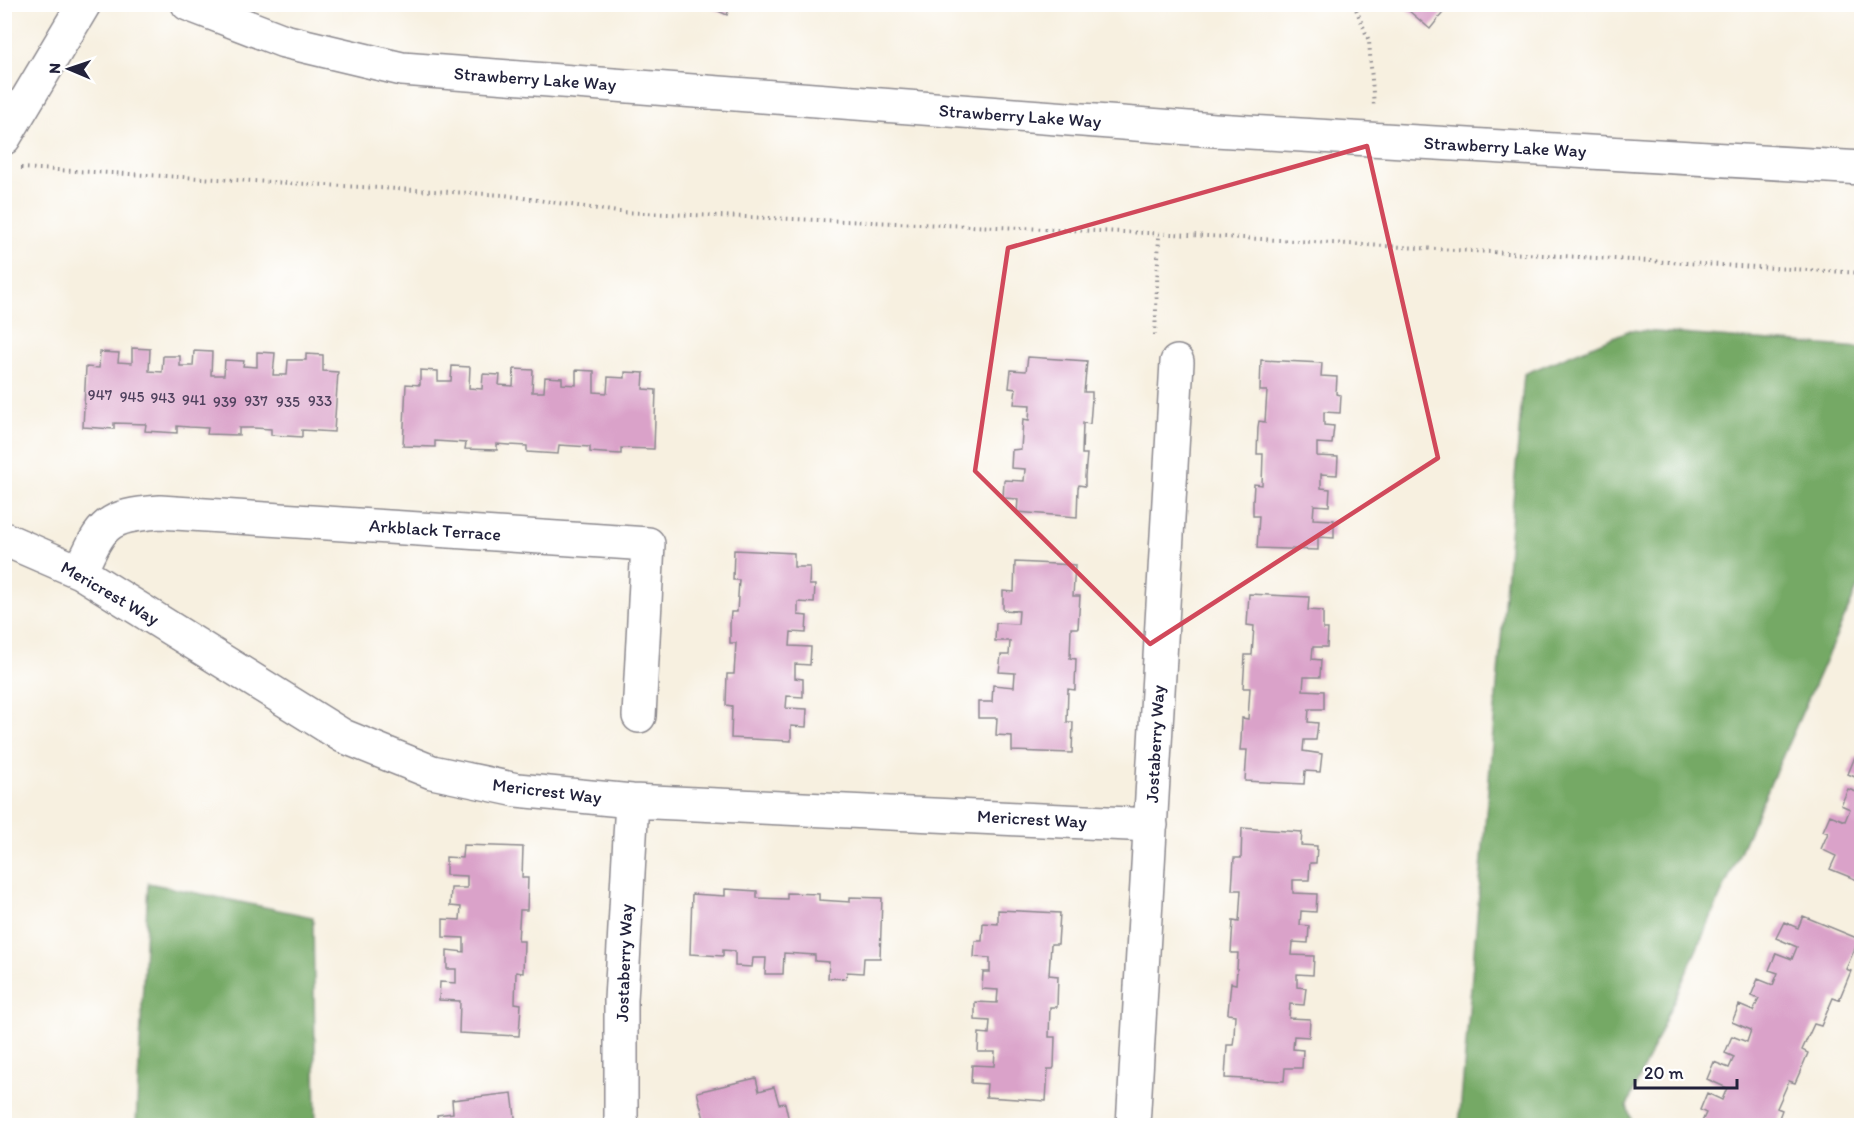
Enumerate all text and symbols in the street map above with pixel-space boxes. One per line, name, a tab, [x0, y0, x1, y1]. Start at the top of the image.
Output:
north arrow	[39, 39, 99, 99]
street label: Strawberry Lake Way	[453, 62, 617, 96]
text: N	[45, 63, 64, 74]
street label: Strawberry Lake Way	[938, 99, 1102, 133]
street label: Strawberry Lake Way	[1423, 132, 1587, 162]
house number: 947	[88, 386, 113, 404]
house number: 945	[120, 388, 144, 406]
house number: 943	[150, 389, 176, 407]
house number: 941	[182, 391, 206, 409]
house number: 937	[244, 392, 268, 410]
house number: 933	[308, 392, 332, 410]
house number: 939	[213, 393, 237, 411]
house number: 935	[276, 393, 300, 411]
street label: Arkblack Terrace	[368, 514, 502, 546]
street label: Mericrest Way	[57, 556, 164, 630]
street label: Jostaberry Way	[1141, 684, 1169, 804]
street label: Mericrest Way	[491, 773, 603, 809]
street label: Mericrest Way	[977, 805, 1088, 833]
street label: Jostaberry Way	[611, 903, 637, 1022]
scale bar	[1635, 1052, 1737, 1090]
text: 20 m	[1644, 1062, 1684, 1084]

